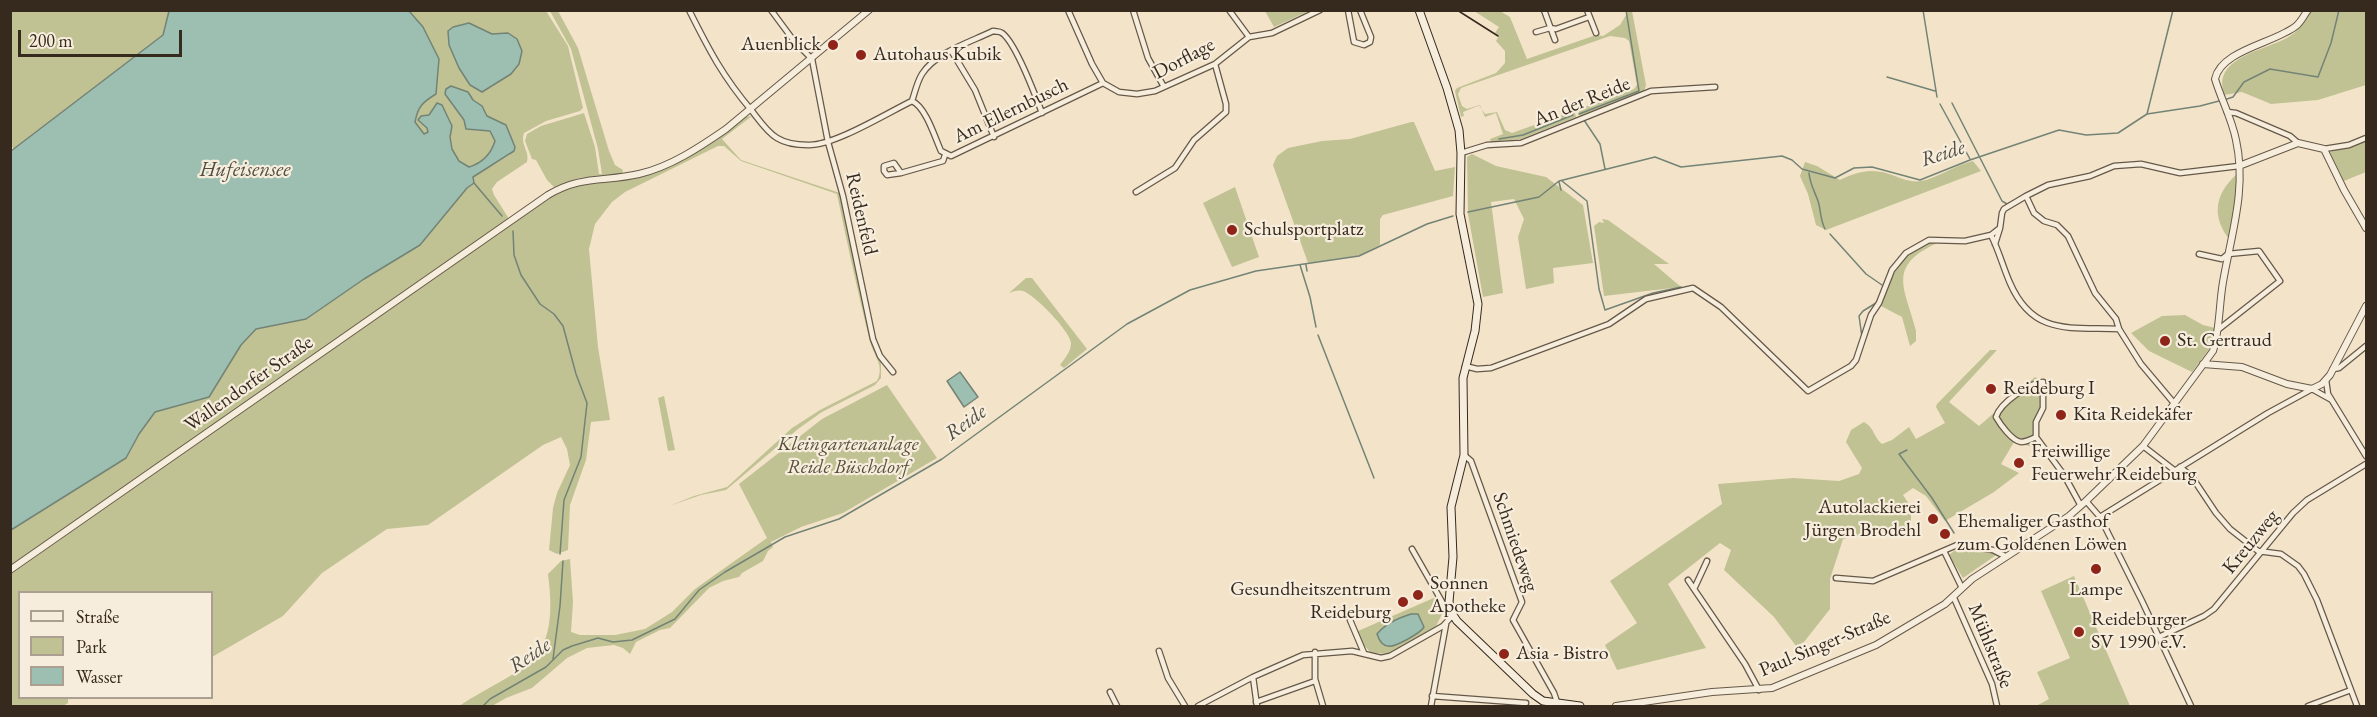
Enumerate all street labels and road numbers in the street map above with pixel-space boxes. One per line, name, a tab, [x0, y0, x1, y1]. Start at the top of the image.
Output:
street label: Dorflage	[1149, 33, 1219, 85]
street label: An der Reide	[1530, 72, 1634, 132]
street label: Am Ellernbusch	[950, 73, 1072, 149]
street label: Reidenfeld	[840, 170, 882, 258]
street label: Wallendorfer Straße	[180, 331, 318, 437]
street label: Schmiedeweg	[1487, 489, 1543, 595]
street label: Kreuzweg	[2218, 505, 2284, 579]
street label: Mühlstraße	[1962, 600, 2018, 692]
street label: Paul-Singer-Straße	[1756, 606, 1894, 682]

